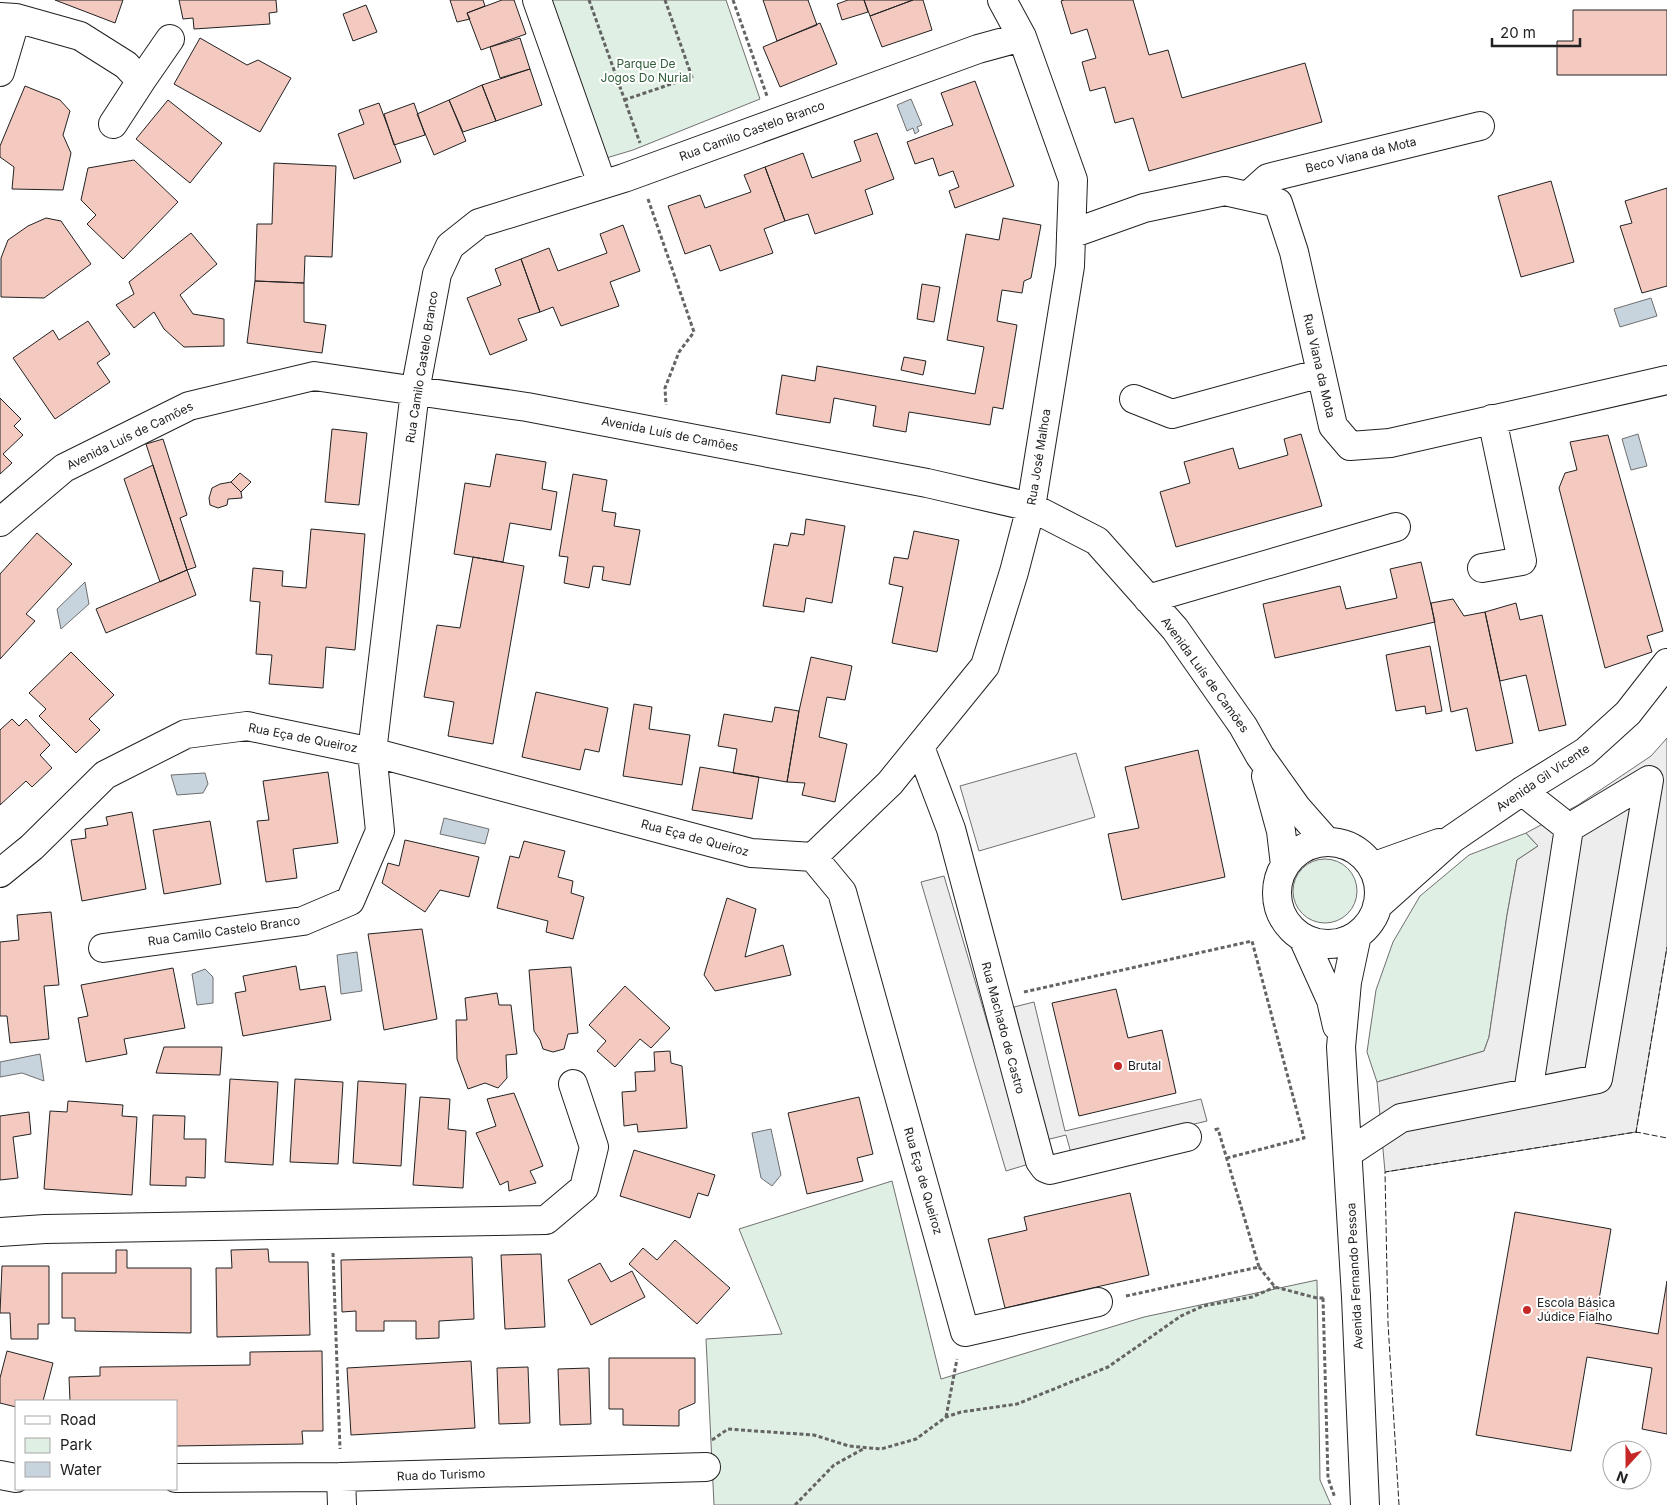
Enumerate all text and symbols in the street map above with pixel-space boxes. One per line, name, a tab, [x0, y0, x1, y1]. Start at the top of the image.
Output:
scale bar	[1492, 15, 1580, 47]
text: 20 m	[1500, 23, 1536, 42]
park label: Parque De Jogos Do Nurial	[601, 56, 691, 85]
street label: Rua Camilo Castelo Branco	[677, 97, 827, 164]
street label: Beco Viana da Mota	[1304, 133, 1418, 176]
street label: Rua Camilo Castelo Branco	[402, 290, 441, 444]
street label: Rua Viana da Mota	[1300, 312, 1339, 419]
street label: Avenida Luís de Camões	[64, 398, 196, 473]
street label: Rua José Malhoa	[1023, 408, 1054, 506]
street label: Avenida Luís de Camões	[600, 413, 740, 454]
street label: Avenida Luís de Camões	[1158, 614, 1252, 735]
street label: Rua Eça de Queiroz	[247, 720, 359, 755]
street label: Avenida Gil Vicente	[1493, 741, 1592, 814]
street label: Rua Eça de Queiroz	[640, 816, 751, 859]
street label: Rua Camilo Castelo Branco	[147, 912, 301, 949]
street label: Rua Machado de Castro	[979, 960, 1028, 1096]
place label: Brutal	[1128, 1058, 1161, 1073]
marker: Brutal	[1112, 1060, 1124, 1072]
street label: Rua Eça de Queiroz	[901, 1125, 946, 1236]
street label: Avenida Fernando Pessoa	[1343, 1202, 1366, 1350]
place label: Escola Básica Júdice Fialho	[1537, 1295, 1615, 1324]
marker: Escola Básica Júdice Fialho	[1521, 1304, 1533, 1316]
legend	[15, 1400, 178, 1490]
text: Road	[60, 1410, 96, 1429]
text: Park	[60, 1435, 93, 1454]
north arrow	[1602, 1440, 1652, 1490]
text: Water	[60, 1460, 102, 1479]
street label: Rua do Turismo	[397, 1465, 485, 1484]
text: N	[1614, 1468, 1630, 1487]

